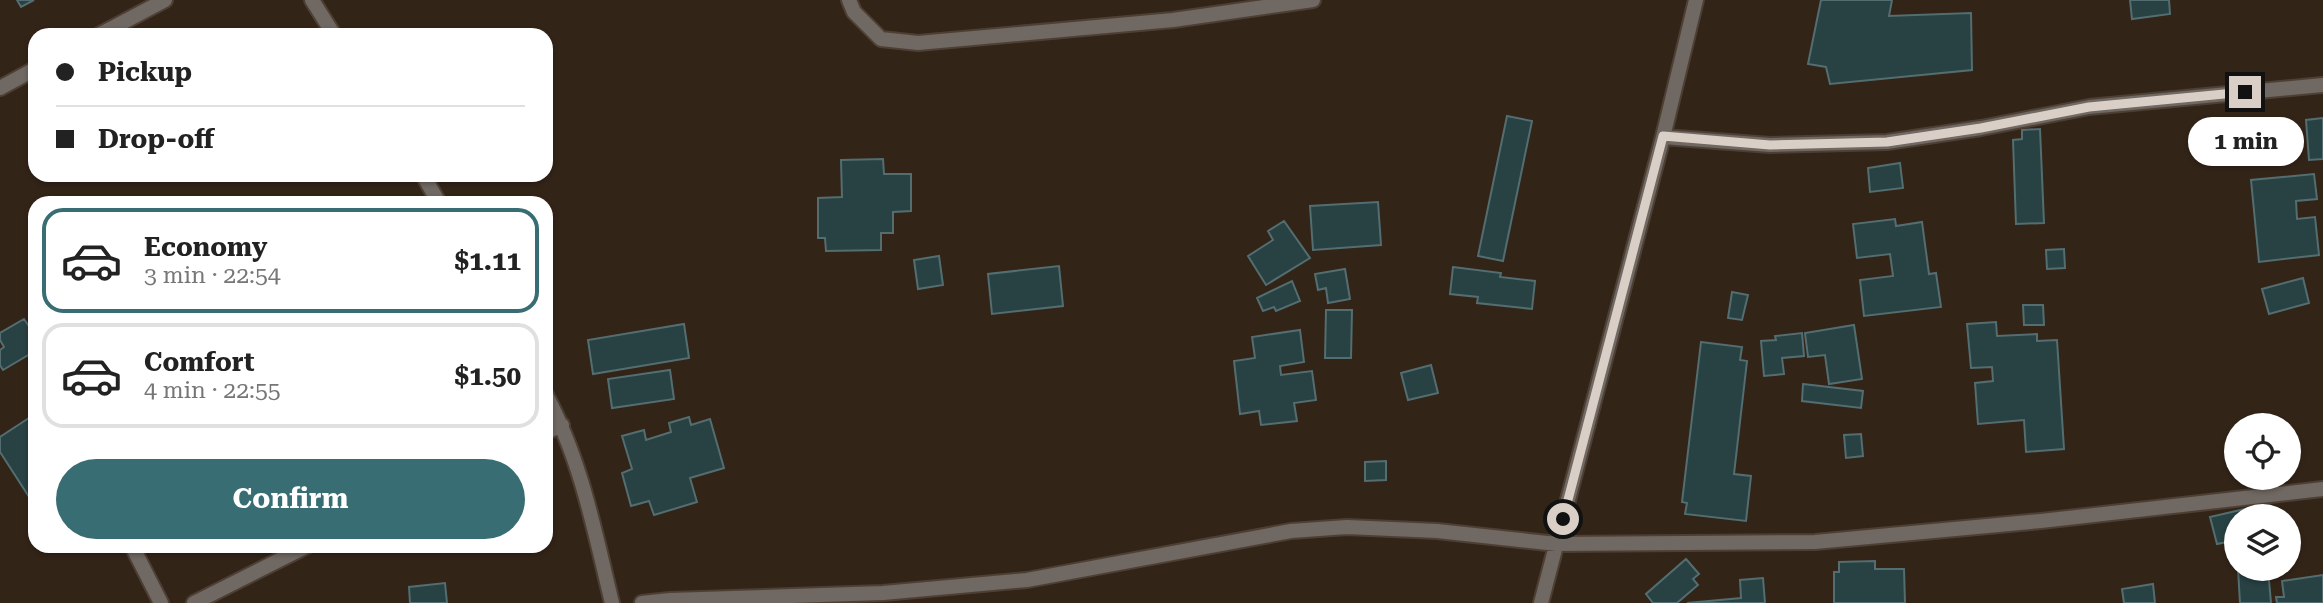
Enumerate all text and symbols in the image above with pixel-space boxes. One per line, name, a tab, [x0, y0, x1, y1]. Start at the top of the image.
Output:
text: Pickup	[98, 57, 192, 87]
route end	[2229, 76, 2261, 108]
callout: 1 min	[2187, 116, 2303, 166]
text: Drop-off	[98, 124, 214, 154]
text: 1 min	[2214, 128, 2278, 155]
icon: car	[60, 229, 123, 292]
text: Economy	[144, 232, 267, 262]
text: $1.11	[455, 246, 521, 276]
text: 3 min · 22:54	[144, 262, 281, 289]
icon: car	[60, 344, 123, 407]
text: Comfort	[144, 347, 254, 377]
text: $1.50	[455, 361, 521, 391]
text: 4 min · 22:55	[144, 377, 281, 404]
map controls	[2224, 413, 2301, 581]
button: locate	[2224, 413, 2301, 490]
button: Confirm	[56, 459, 525, 539]
route start	[1547, 503, 1579, 535]
button: layers	[2224, 504, 2301, 581]

